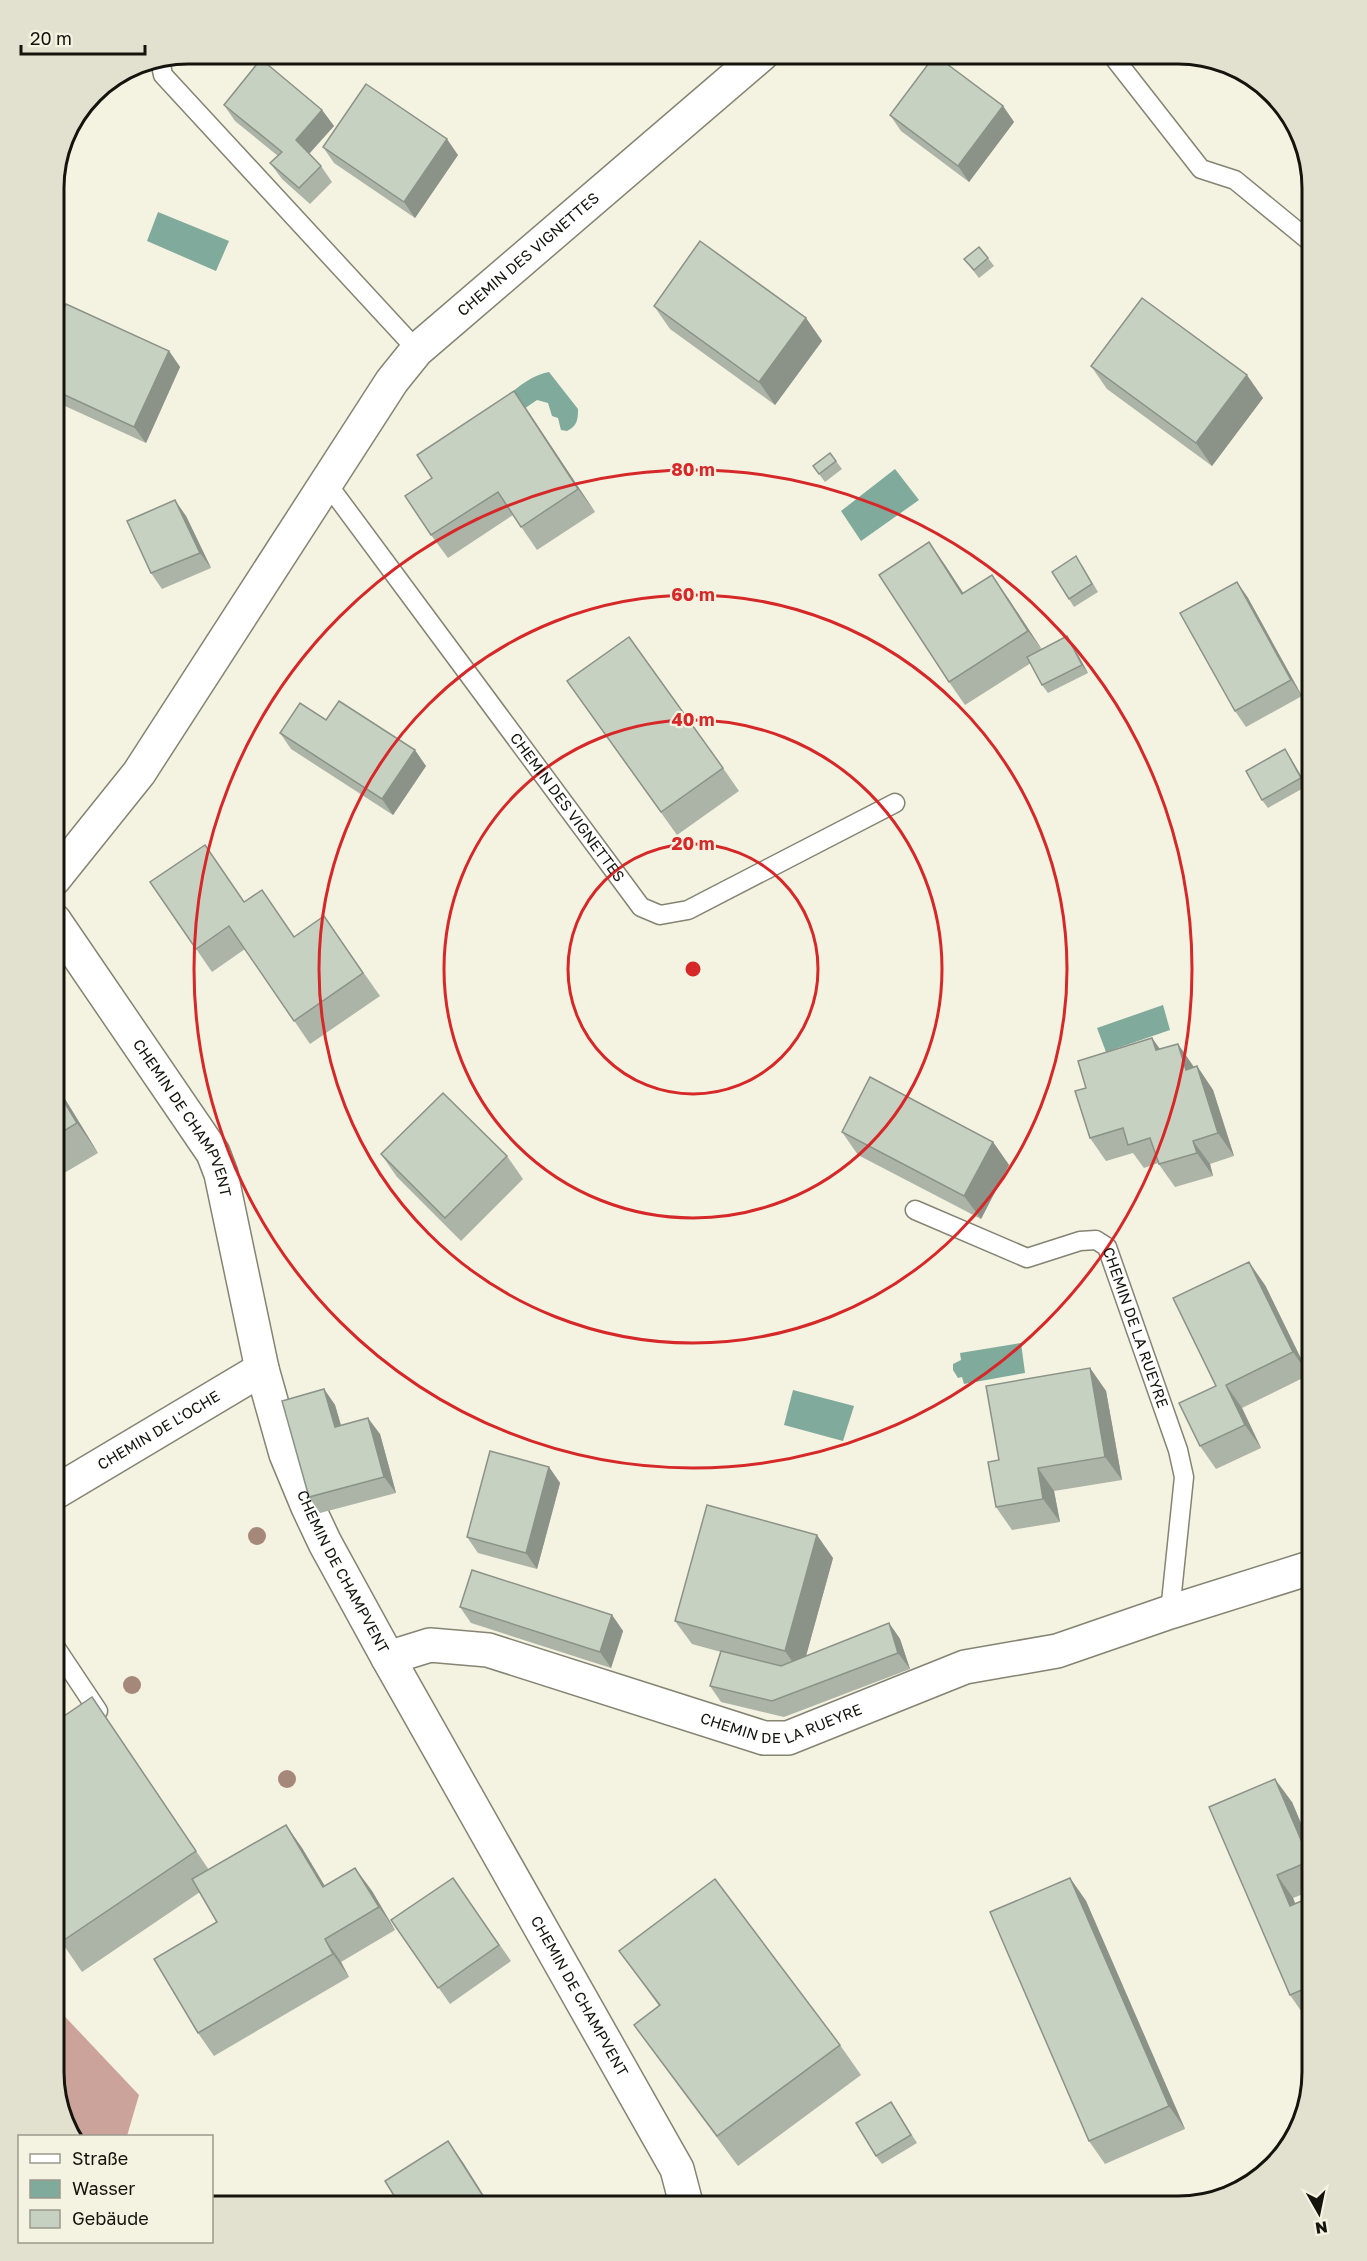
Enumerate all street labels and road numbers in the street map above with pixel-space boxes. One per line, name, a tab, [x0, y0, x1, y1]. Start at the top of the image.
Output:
street label: CHEMIN DES VIGNETTES	[453, 188, 602, 319]
street label: CHEMIN DES VIGNETTES	[507, 729, 629, 885]
street label: CHEMIN DE CHAMPVENT	[130, 1035, 236, 1198]
street label: CHEMIN DE LA RUEYRE	[1100, 1244, 1173, 1410]
street label: CHEMIN DE L'OCHE	[94, 1386, 223, 1473]
street label: CHEMIN DE CHAMPVENT	[294, 1487, 393, 1656]
street label: CHEMIN DE LA RUEYRE	[698, 1699, 864, 1747]
street label: CHEMIN DE CHAMPVENT	[528, 1912, 633, 2079]

